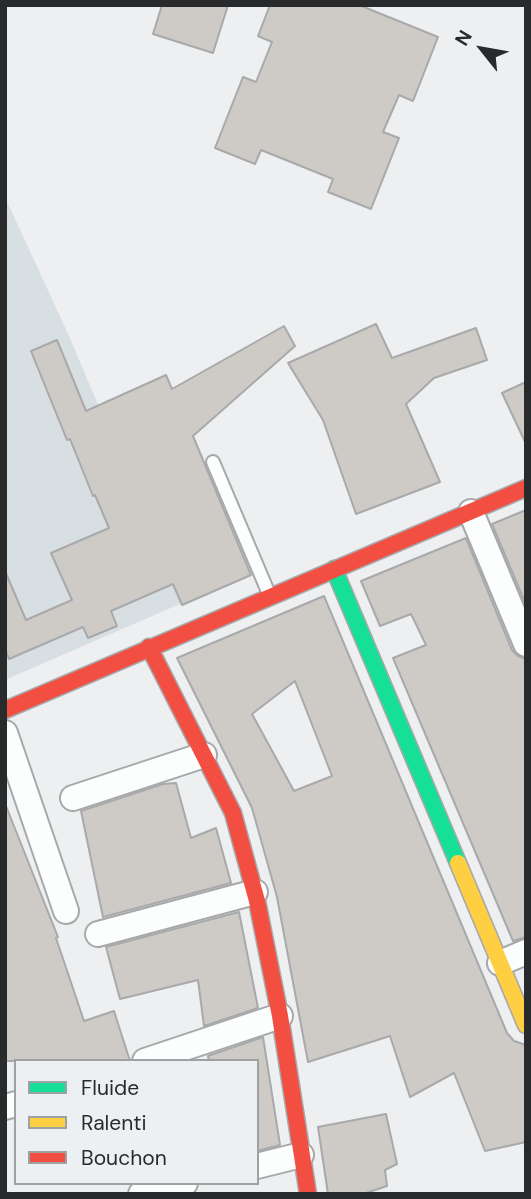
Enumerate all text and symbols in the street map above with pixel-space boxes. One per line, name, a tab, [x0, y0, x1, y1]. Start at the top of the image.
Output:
north arrow	[447, 14, 517, 84]
text: N	[449, 26, 478, 50]
legend	[14, 1059, 259, 1185]
text: Fluide	[81, 1074, 139, 1102]
text: Ralenti	[81, 1109, 147, 1137]
text: Bouchon	[81, 1144, 167, 1172]

